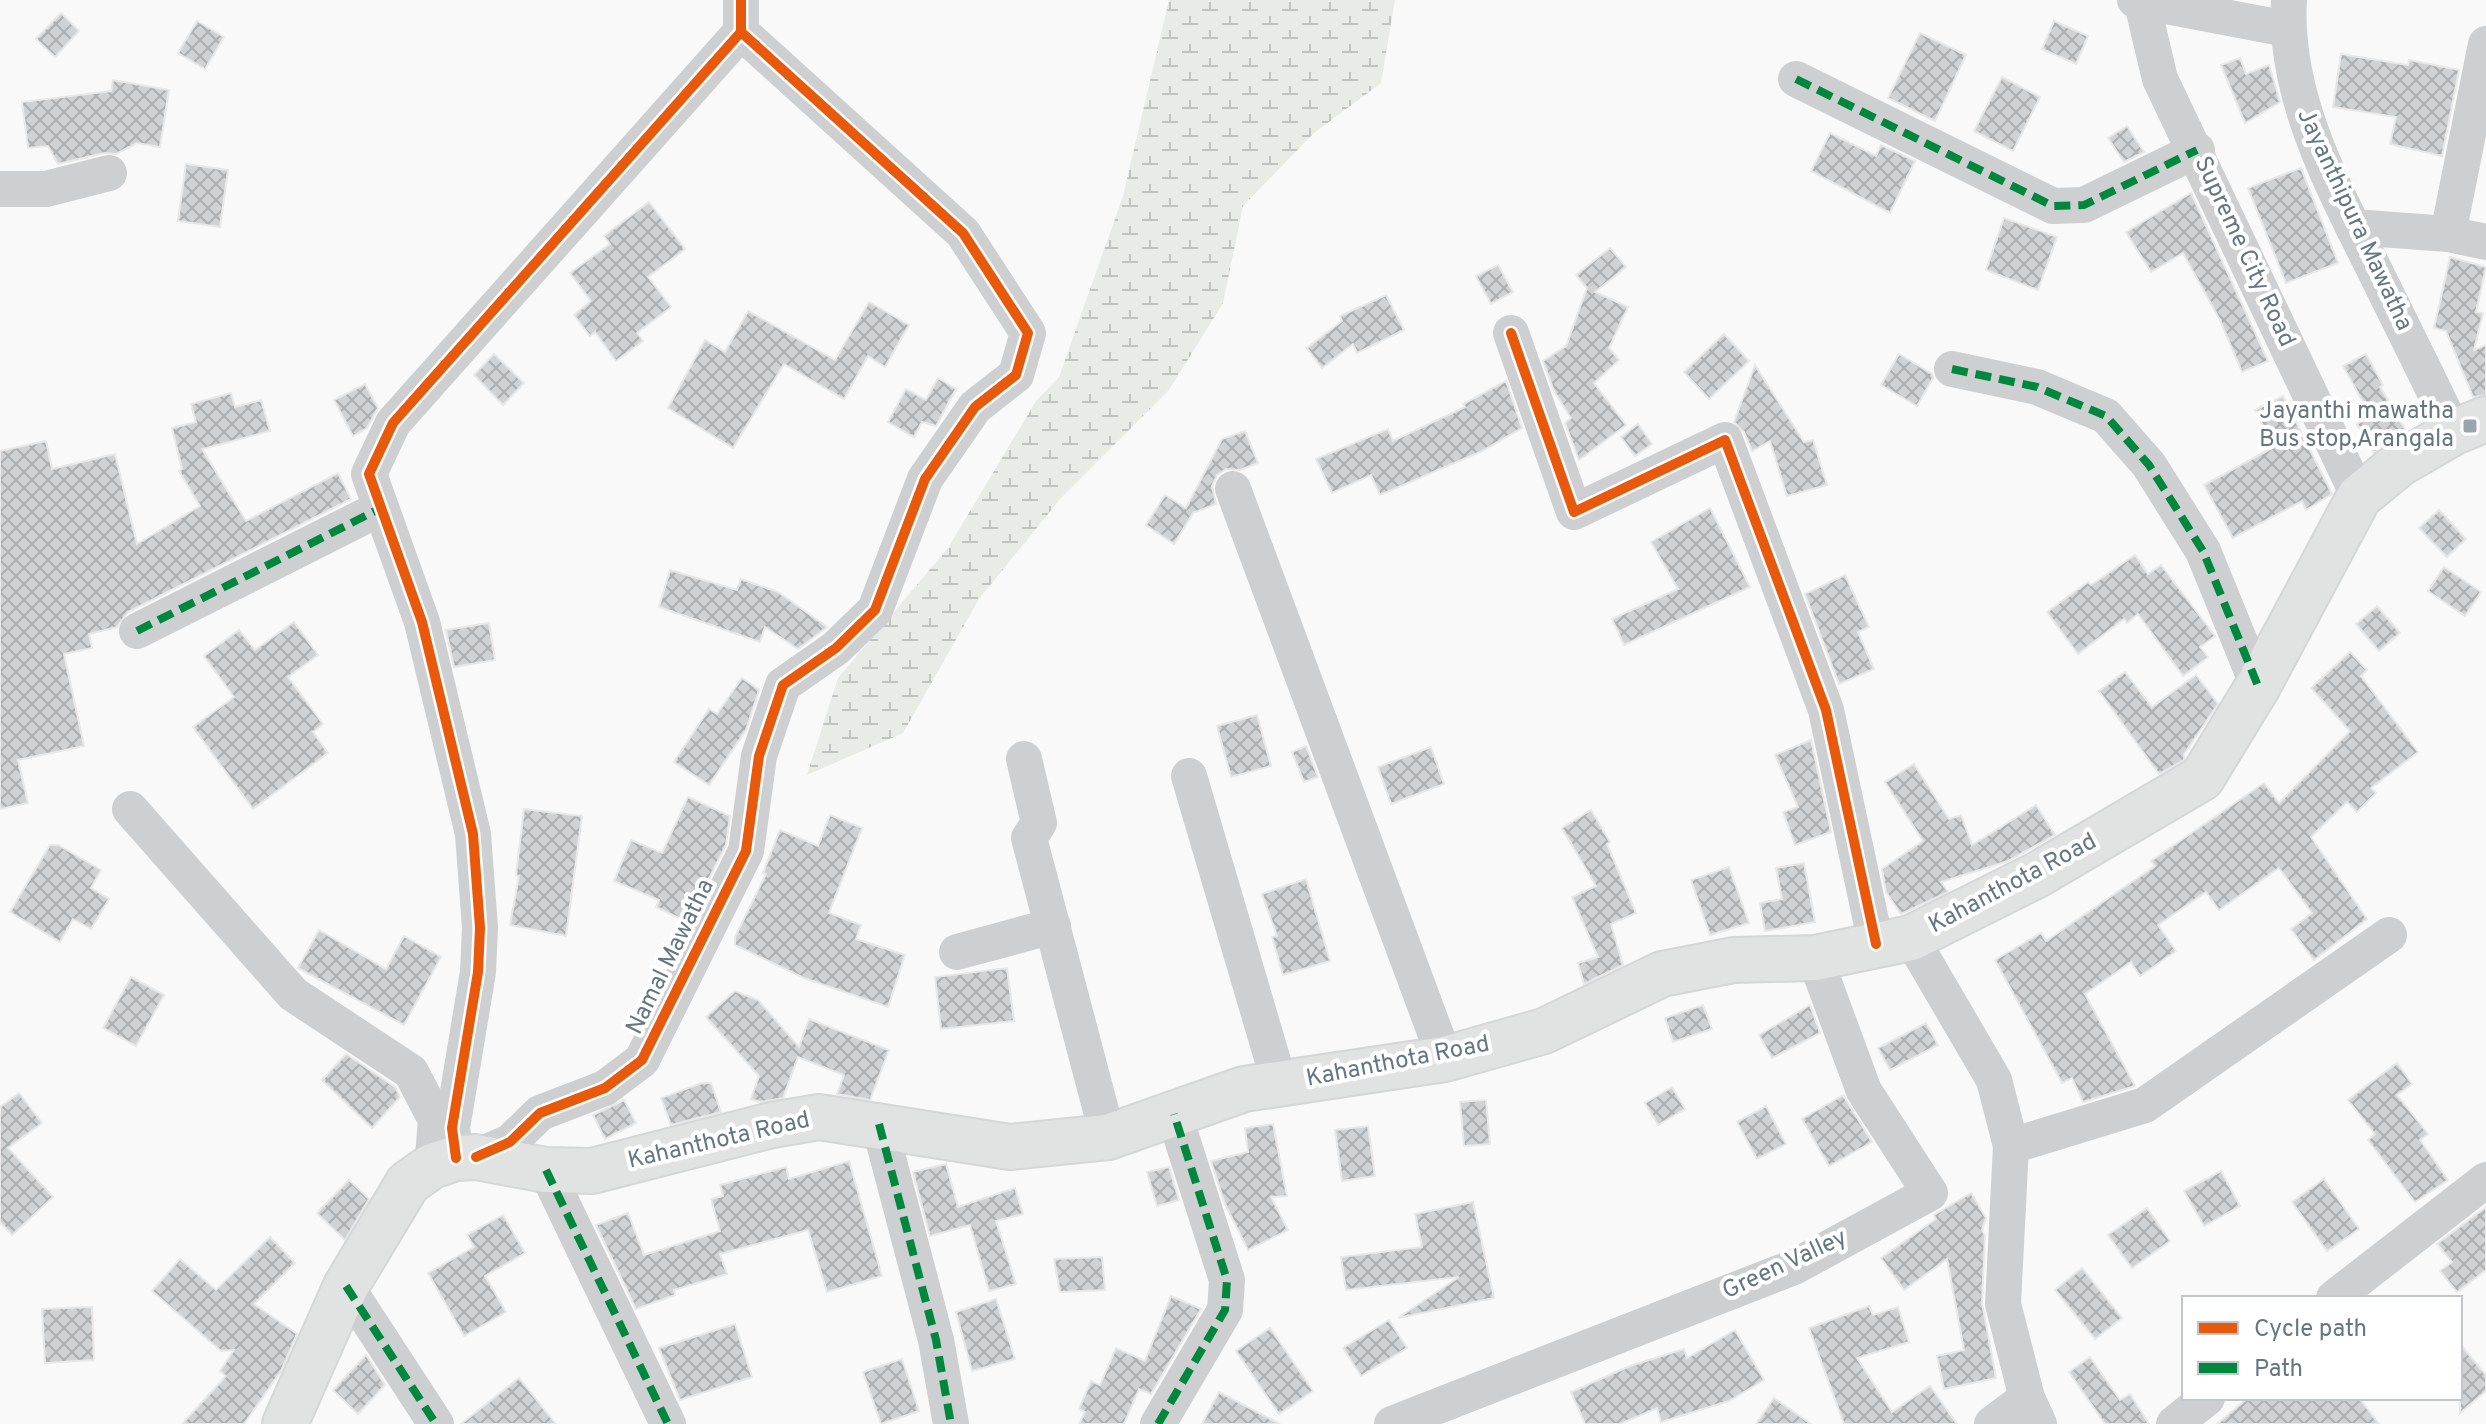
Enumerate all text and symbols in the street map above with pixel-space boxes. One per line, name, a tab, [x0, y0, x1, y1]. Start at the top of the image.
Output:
street label: Jayanthipura Mawatha	[2289, 104, 2419, 336]
street label: Supreme City Road	[2187, 152, 2301, 352]
place label: Jayanthi mawatha Bus stop,Arangala	[2259, 397, 2454, 455]
marker: Jayanthi mawatha Bus stop,Arangala	[2461, 417, 2479, 435]
street label: Kahanthota Road	[1924, 827, 2102, 941]
street label: Namal Mawatha	[620, 874, 722, 1040]
street label: Kahanthota Road	[1304, 1030, 1492, 1094]
street label: Kahanthota Road	[625, 1105, 813, 1177]
street label: Green Valley	[1718, 1223, 1852, 1307]
legend	[2182, 1296, 2462, 1400]
text: Cycle path	[2254, 1315, 2367, 1345]
text: Path	[2254, 1355, 2303, 1385]

